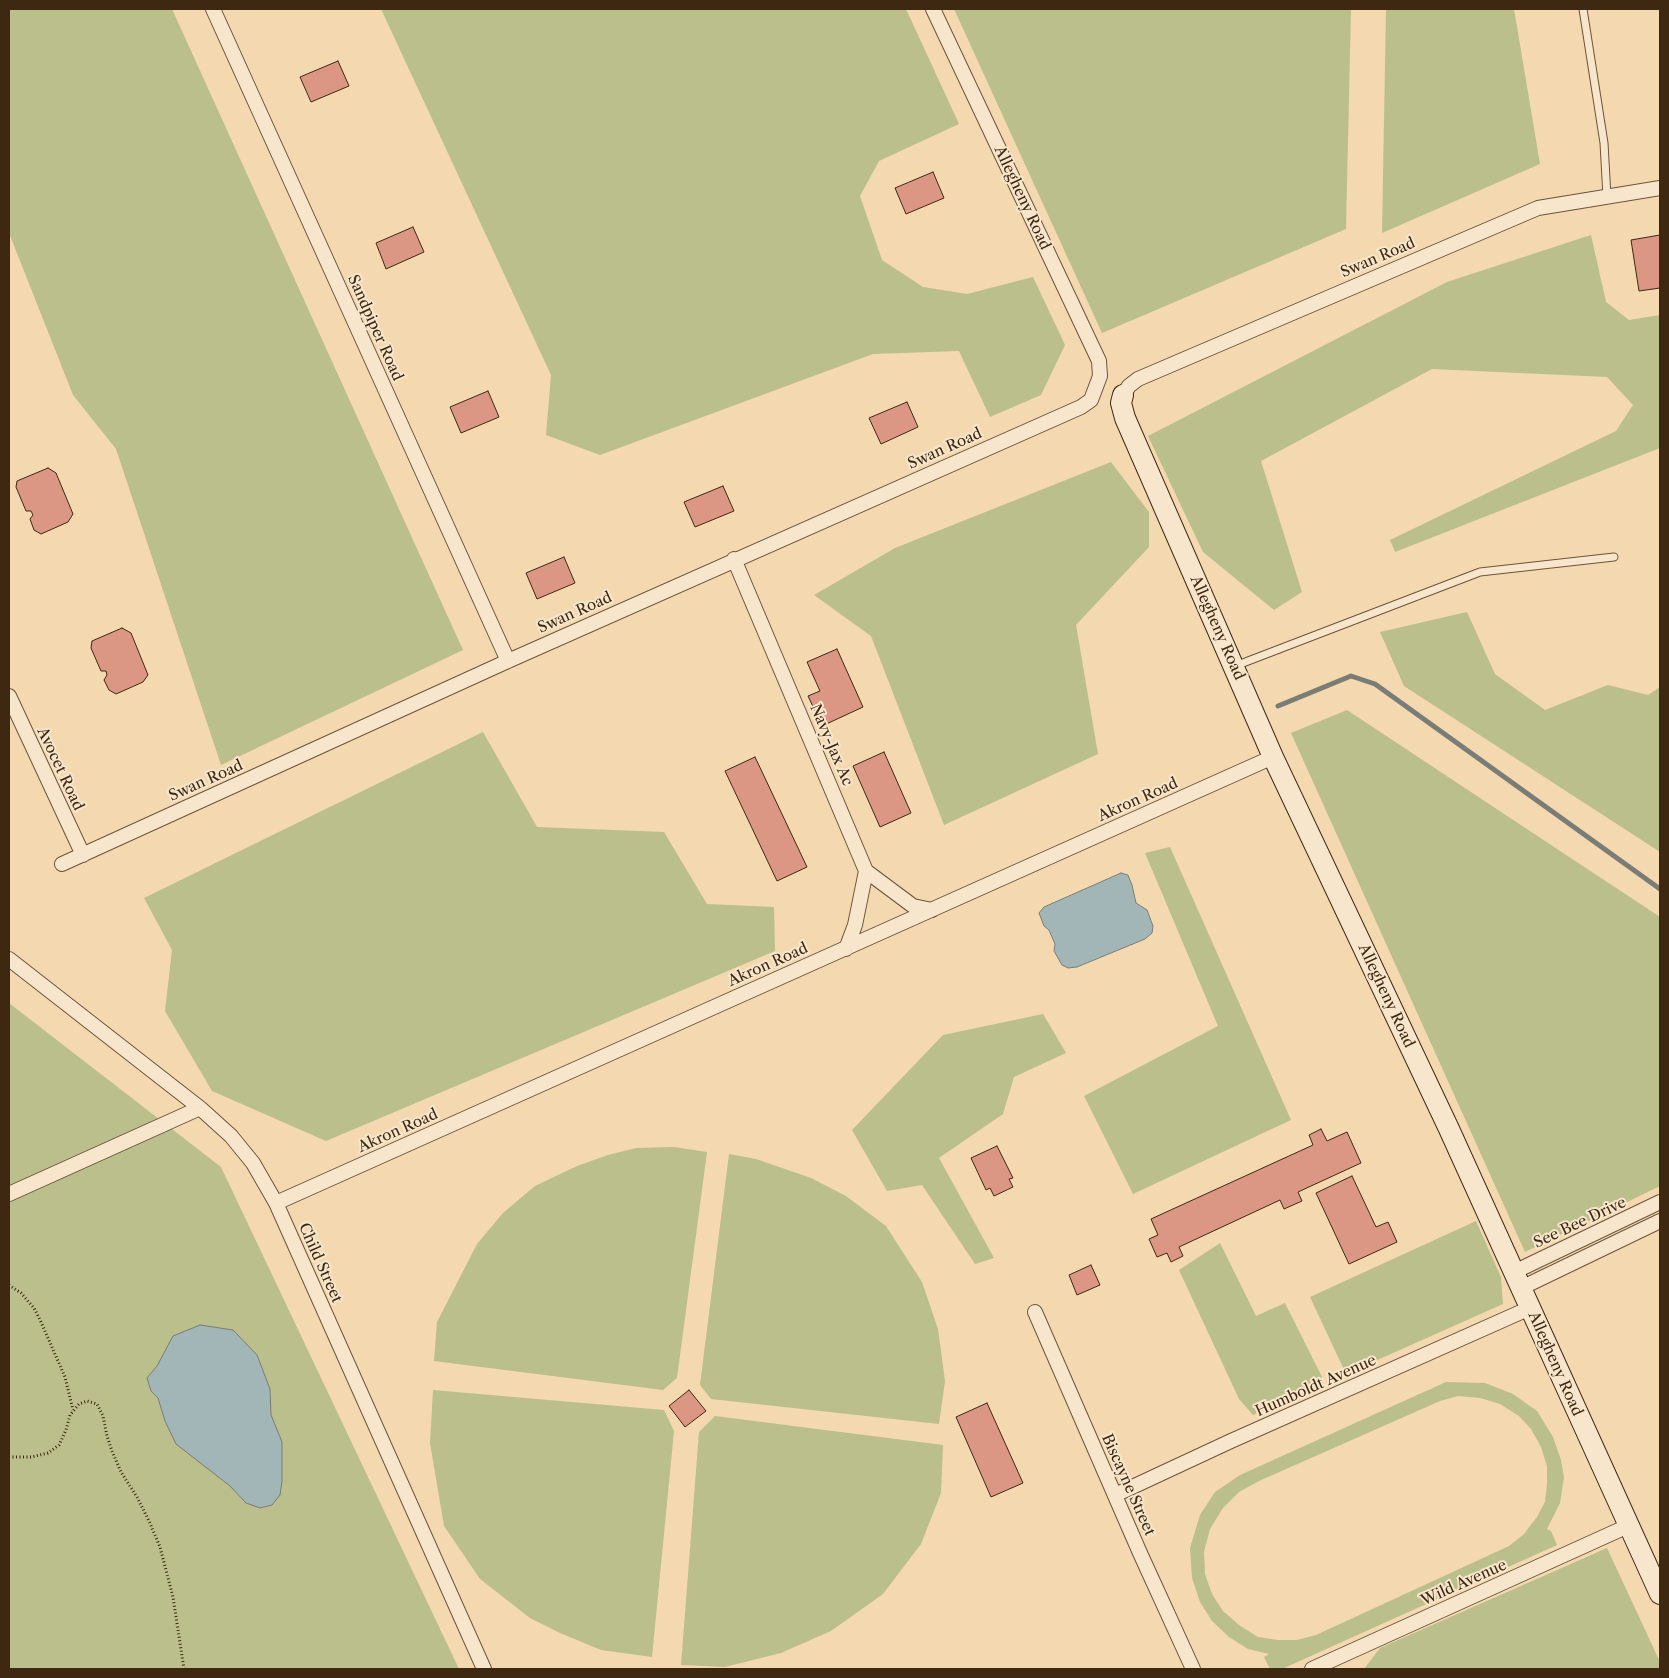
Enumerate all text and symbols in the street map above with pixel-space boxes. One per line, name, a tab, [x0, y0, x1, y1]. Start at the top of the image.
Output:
street label: Allegheny Road	[990, 143, 1054, 253]
street label: Swan Road	[1338, 234, 1418, 282]
street label: Sandpiper Road	[344, 272, 406, 384]
street label: Swan Road	[905, 425, 985, 473]
street label: Allegheny Road	[1186, 573, 1248, 683]
street label: Swan Road	[535, 589, 615, 637]
street label: Navy-Jax Ac	[806, 701, 856, 789]
street label: Avocet Road	[33, 725, 87, 813]
street label: Swan Road	[166, 757, 246, 805]
street label: Akron Road	[1095, 774, 1181, 826]
street label: Akron Road	[725, 939, 811, 991]
street label: Allegheny Road	[1354, 941, 1418, 1051]
street label: Akron Road	[355, 1105, 441, 1157]
street label: See Bee Drive	[1531, 1194, 1629, 1252]
street label: Child Street	[294, 1220, 346, 1306]
street label: Allegheny Road	[1524, 1309, 1586, 1419]
street label: Humboldt Avenue	[1253, 1351, 1379, 1421]
street label: Biscayne Street	[1097, 1431, 1159, 1539]
street label: Wild Avenue	[1418, 1556, 1510, 1610]

